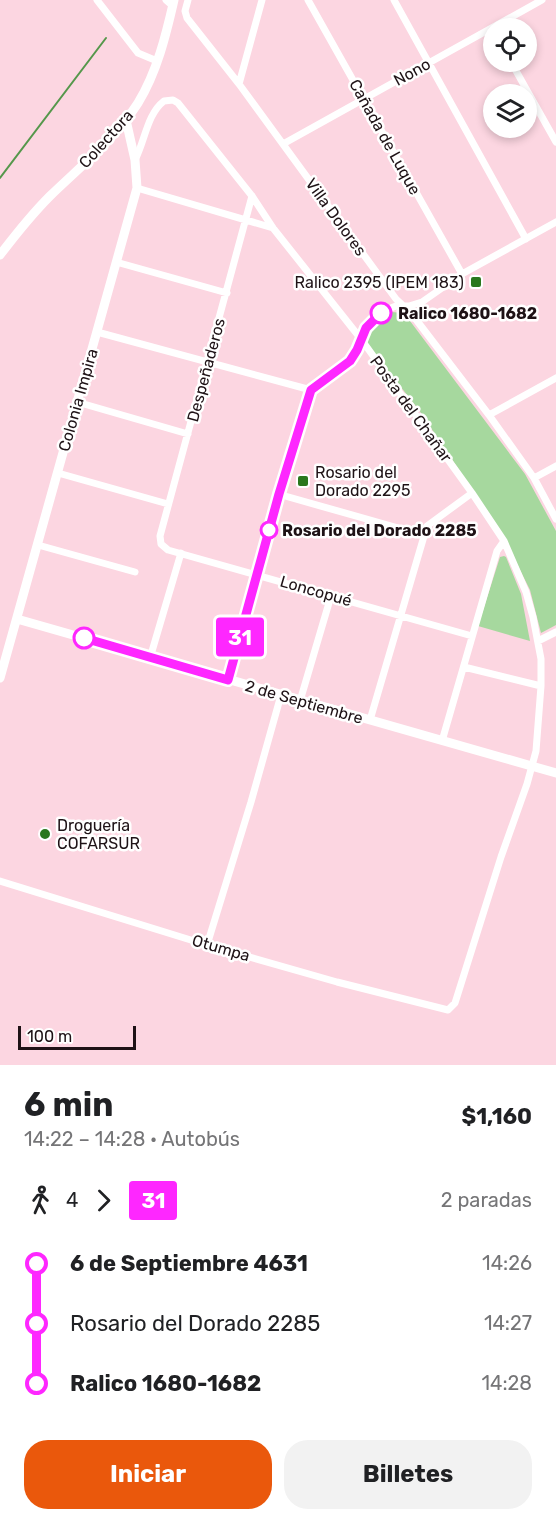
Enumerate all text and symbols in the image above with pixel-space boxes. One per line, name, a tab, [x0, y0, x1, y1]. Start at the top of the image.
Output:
map controls	[483, 18, 537, 138]
button: locate	[483, 18, 537, 72]
street label: Nono	[390, 54, 434, 90]
street label: Cañada de Luque	[345, 76, 425, 198]
button: layers	[483, 84, 537, 138]
street label: Colectora	[75, 106, 137, 172]
street label: Villa Dolores	[302, 175, 370, 259]
place label: Ralico 2395 (IPEM 183)	[295, 273, 464, 292]
marker: Ralico 2395 (IPEM 183)	[469, 275, 483, 289]
marker: Ralico 1680-1682	[370, 302, 392, 324]
place label: Ralico 1680-1682	[398, 304, 537, 323]
street label: Despeñaderos	[183, 316, 229, 424]
street label: Colonia Impira	[54, 346, 102, 454]
street label: Posta del Chañar	[366, 352, 456, 466]
place label: Rosario del Dorado 2295	[315, 463, 410, 500]
marker: Rosario del Dorado 2295	[296, 474, 310, 488]
marker: Rosario del Dorado 2285	[260, 521, 278, 539]
place label: Rosario del Dorado 2285	[282, 521, 477, 540]
street label: Loncopué	[278, 572, 354, 610]
line badge: 31	[213, 618, 267, 656]
text: 31	[228, 625, 252, 650]
unlabelled marker	[73, 627, 95, 649]
street label: 2 de Septiembre	[243, 676, 365, 728]
place label: Droguería COFARSUR	[57, 816, 140, 853]
marker: Droguería COFARSUR	[38, 827, 52, 841]
street label: Otumpa	[190, 931, 252, 965]
scale bar	[18, 1023, 136, 1050]
text: 100 m	[27, 1027, 72, 1046]
text: 6 min	[24, 1085, 113, 1124]
text: $1,160	[461, 1103, 532, 1130]
text: 14:22 – 14:28 · Autobús	[24, 1127, 240, 1151]
icon: walk	[24, 1184, 57, 1217]
icon: forward	[87, 1184, 120, 1217]
text: 4	[66, 1188, 78, 1212]
text: 31	[141, 1188, 165, 1213]
text: 2 paradas	[441, 1188, 532, 1212]
text: 6 de Septiembre 4631	[70, 1250, 308, 1277]
text: 14:26	[482, 1251, 532, 1275]
text: Rosario del Dorado 2285	[70, 1310, 320, 1337]
text: 14:27	[484, 1311, 532, 1335]
text: Ralico 1680-1682	[70, 1370, 261, 1397]
text: 14:28	[481, 1371, 532, 1395]
button: Iniciar	[24, 1440, 272, 1509]
button: Billetes	[284, 1440, 532, 1509]

